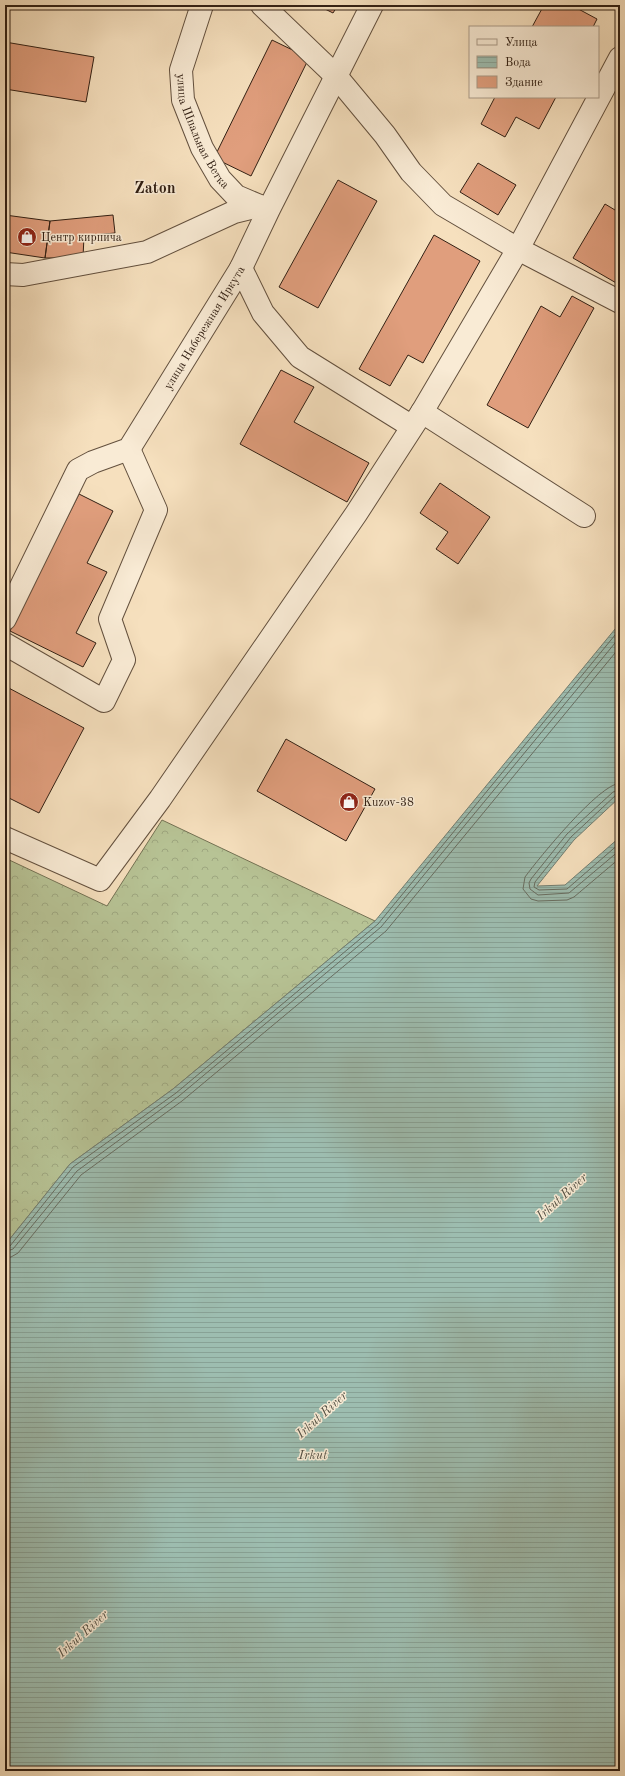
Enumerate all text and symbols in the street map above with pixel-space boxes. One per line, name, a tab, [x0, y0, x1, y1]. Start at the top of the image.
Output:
legend	[469, 26, 599, 98]
text: Улица	[505, 37, 538, 49]
text: Вода	[505, 57, 531, 69]
street label: улица Шпальная Ветка	[174, 73, 231, 191]
text: Здание	[505, 77, 543, 89]
district label: Zaton	[134, 181, 176, 197]
shop icon: Центр кирпича	[16, 226, 38, 248]
place label: Центр кирпича	[41, 232, 122, 244]
street label: улица Набережная Иркута	[162, 264, 248, 392]
shop icon: Kuzov-38	[338, 791, 360, 813]
place label: Kuzov-38	[363, 797, 414, 809]
water label: Irkut River	[533, 1171, 590, 1224]
water label: Irkut River	[293, 1389, 350, 1442]
water label: Irkut	[298, 1449, 328, 1462]
water label: Irkut River	[54, 1608, 111, 1661]

